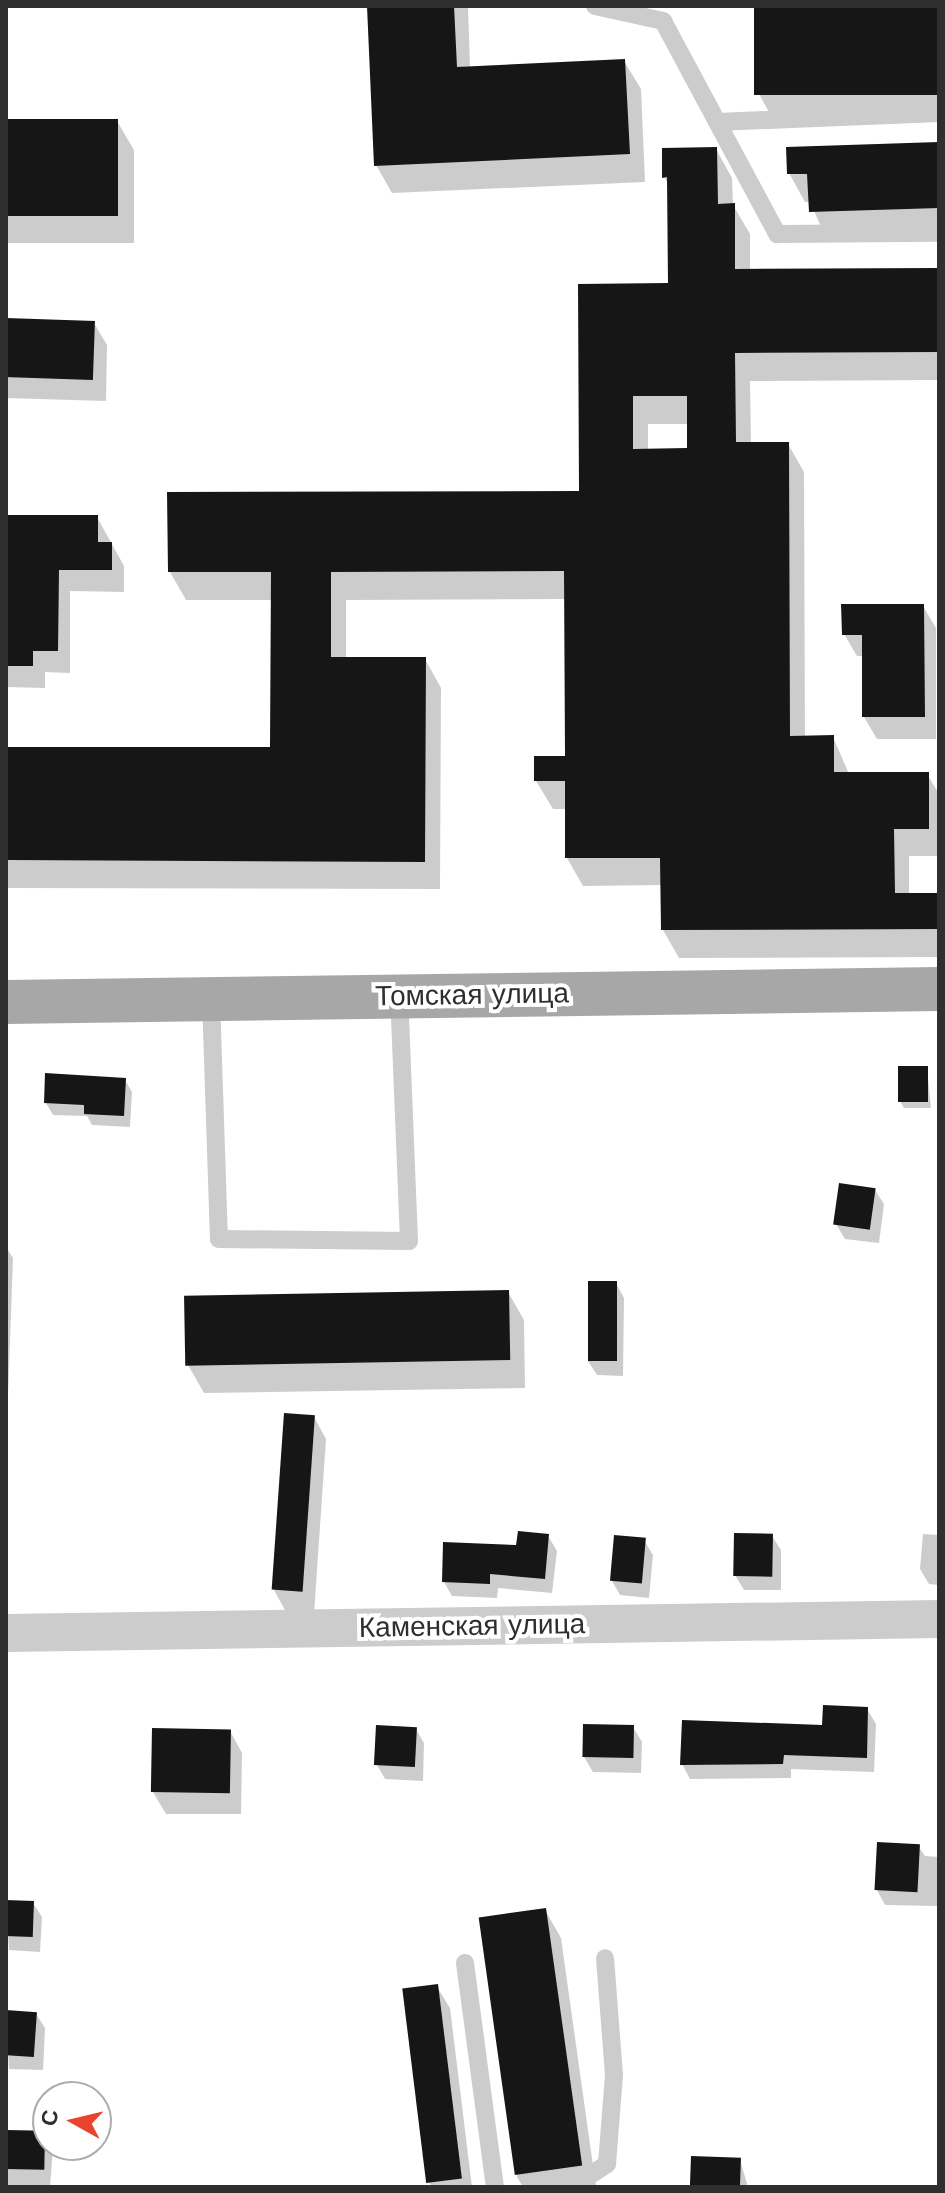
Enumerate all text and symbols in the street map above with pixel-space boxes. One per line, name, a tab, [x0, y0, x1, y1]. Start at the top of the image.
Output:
street label: Томская улица	[375, 977, 569, 1013]
street label: Каменская улица	[359, 1607, 585, 1645]
north arrow	[32, 2081, 112, 2161]
text: С	[36, 2108, 63, 2127]

